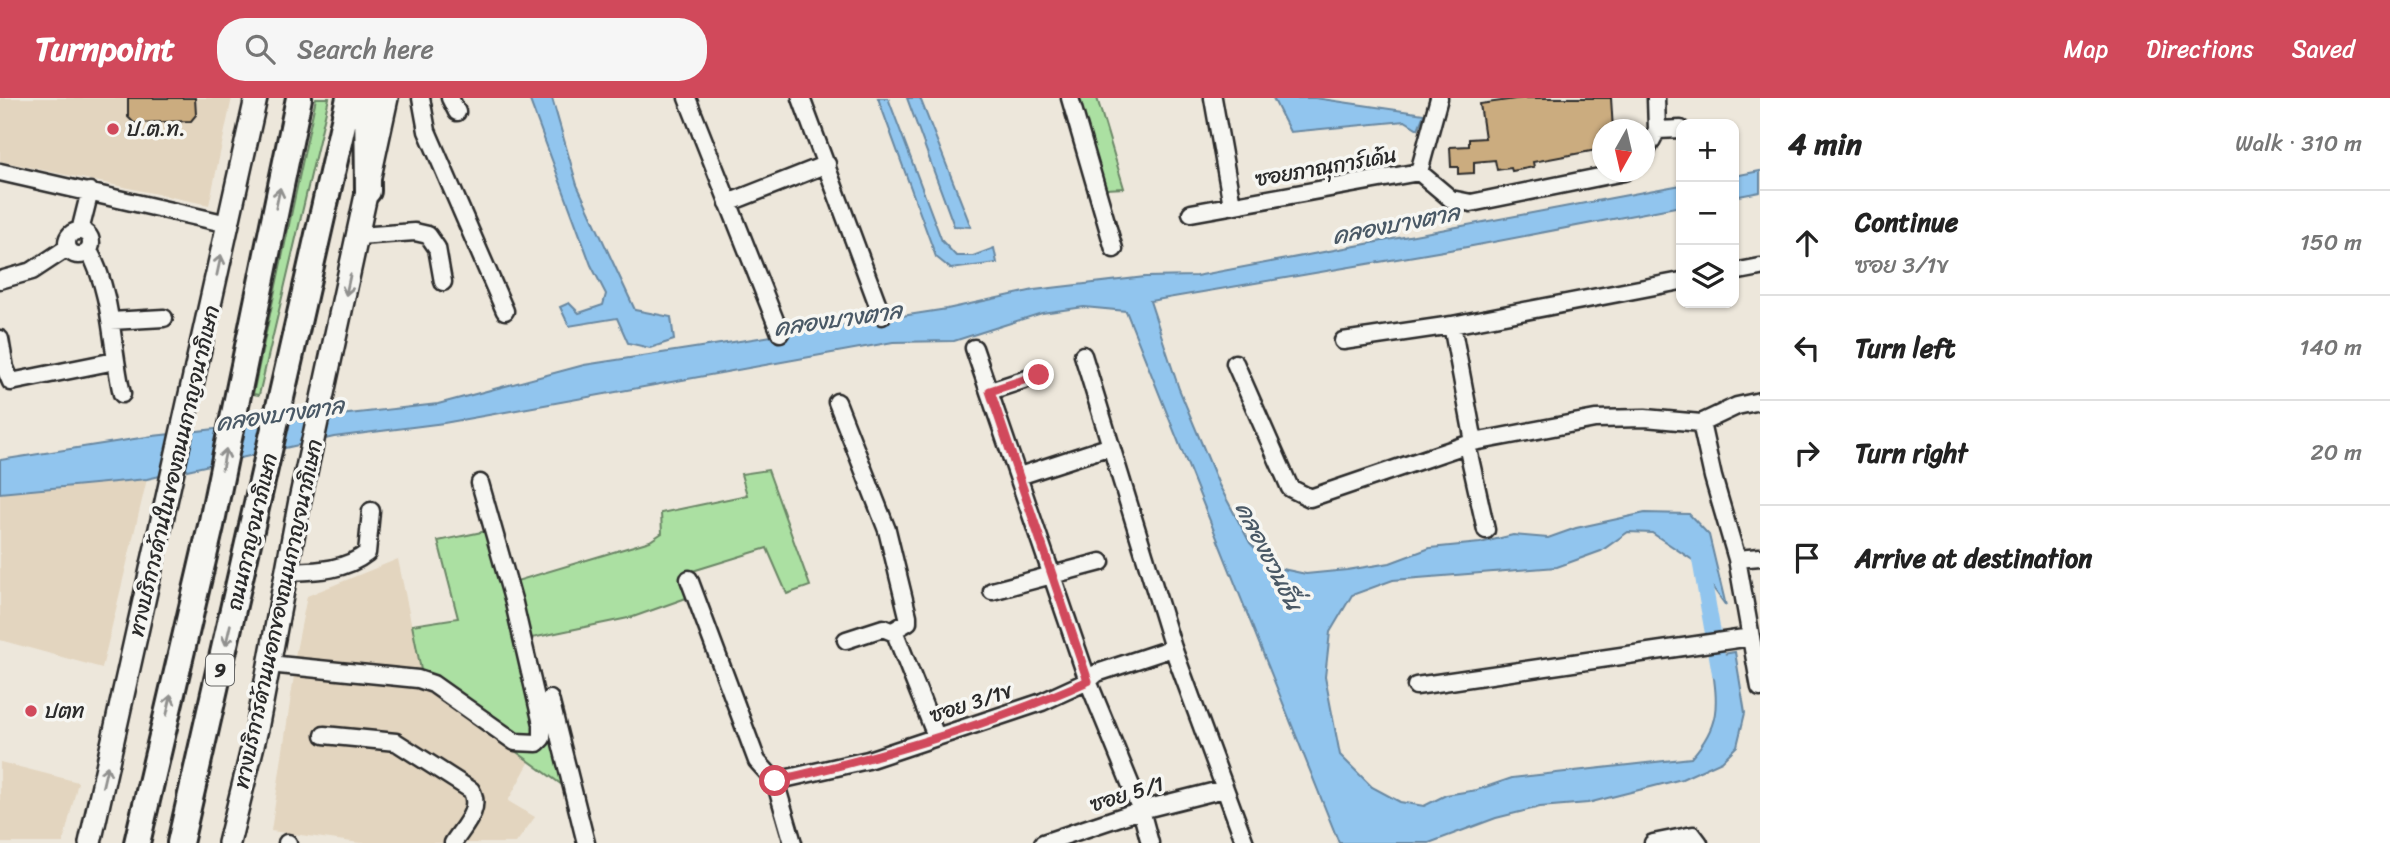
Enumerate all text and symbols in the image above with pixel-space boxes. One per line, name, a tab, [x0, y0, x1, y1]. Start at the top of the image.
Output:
search box	[217, 18, 707, 81]
text: Turnpoint	[35, 20, 175, 78]
text: Search here	[297, 26, 434, 72]
text: Map	[2064, 28, 2108, 70]
text: Directions	[2146, 28, 2254, 70]
text: Saved	[2292, 28, 2355, 70]
icon: search	[241, 30, 279, 68]
place label: ป.ต.ท.	[127, 110, 186, 148]
text: 4 min	[1788, 117, 1862, 171]
north arrow	[1592, 119, 1655, 182]
map controls	[1676, 119, 1739, 308]
button: +	[1676, 119, 1739, 182]
marker: ป.ต.ท.	[105, 121, 121, 137]
text: Walk · 310 m	[2235, 123, 2362, 164]
street label: ซอยภาณุการ์เด้น	[1252, 136, 1400, 198]
button: −	[1676, 182, 1739, 245]
one-way arrow	[271, 187, 285, 210]
water label: คลองบางตาล	[1329, 192, 1465, 257]
text: Continue	[1855, 199, 1958, 245]
text: 150 m	[2300, 222, 2362, 263]
icon: ahead	[1788, 224, 1826, 262]
button: layers	[1676, 245, 1739, 308]
text: ซอย 3/1ข	[1855, 245, 1949, 286]
one-way arrow	[214, 255, 227, 277]
one-way arrow	[340, 273, 354, 296]
water label: คลองบางตาล	[771, 290, 907, 349]
street label: ทางบริการด้านในของถนนกาญจนาภิเษก	[117, 302, 231, 640]
text: Turn left	[1855, 325, 1955, 371]
text: 140 m	[2300, 327, 2362, 368]
icon: left	[1788, 329, 1826, 367]
route end	[1023, 359, 1054, 390]
water label: คลองบางตาล	[213, 385, 349, 444]
text: Turn right	[1855, 430, 1968, 476]
text: 20 m	[2311, 432, 2362, 473]
icon: right	[1788, 434, 1826, 472]
street label: ทางบริการด้านนอกของถนนกาญจนาภิเษก	[222, 436, 334, 792]
street label: ถนนกาญจนาภิเษก	[215, 449, 289, 615]
one-way arrow	[218, 449, 231, 471]
water label: คลองชวนชื่น	[1224, 494, 1315, 620]
text: Arrive at destination	[1855, 535, 2092, 581]
icon: arrive	[1788, 539, 1826, 577]
one-way arrow	[221, 623, 235, 646]
road number: 9	[206, 654, 234, 685]
street label: ซอย 3/1ข	[924, 671, 1018, 734]
place label: ปตท	[45, 692, 85, 730]
one-way arrow	[163, 694, 176, 717]
marker: ปตท	[23, 703, 39, 719]
one-way arrow	[99, 765, 113, 788]
route start	[759, 765, 790, 796]
street label: ซอย 5/1	[1085, 765, 1169, 823]

